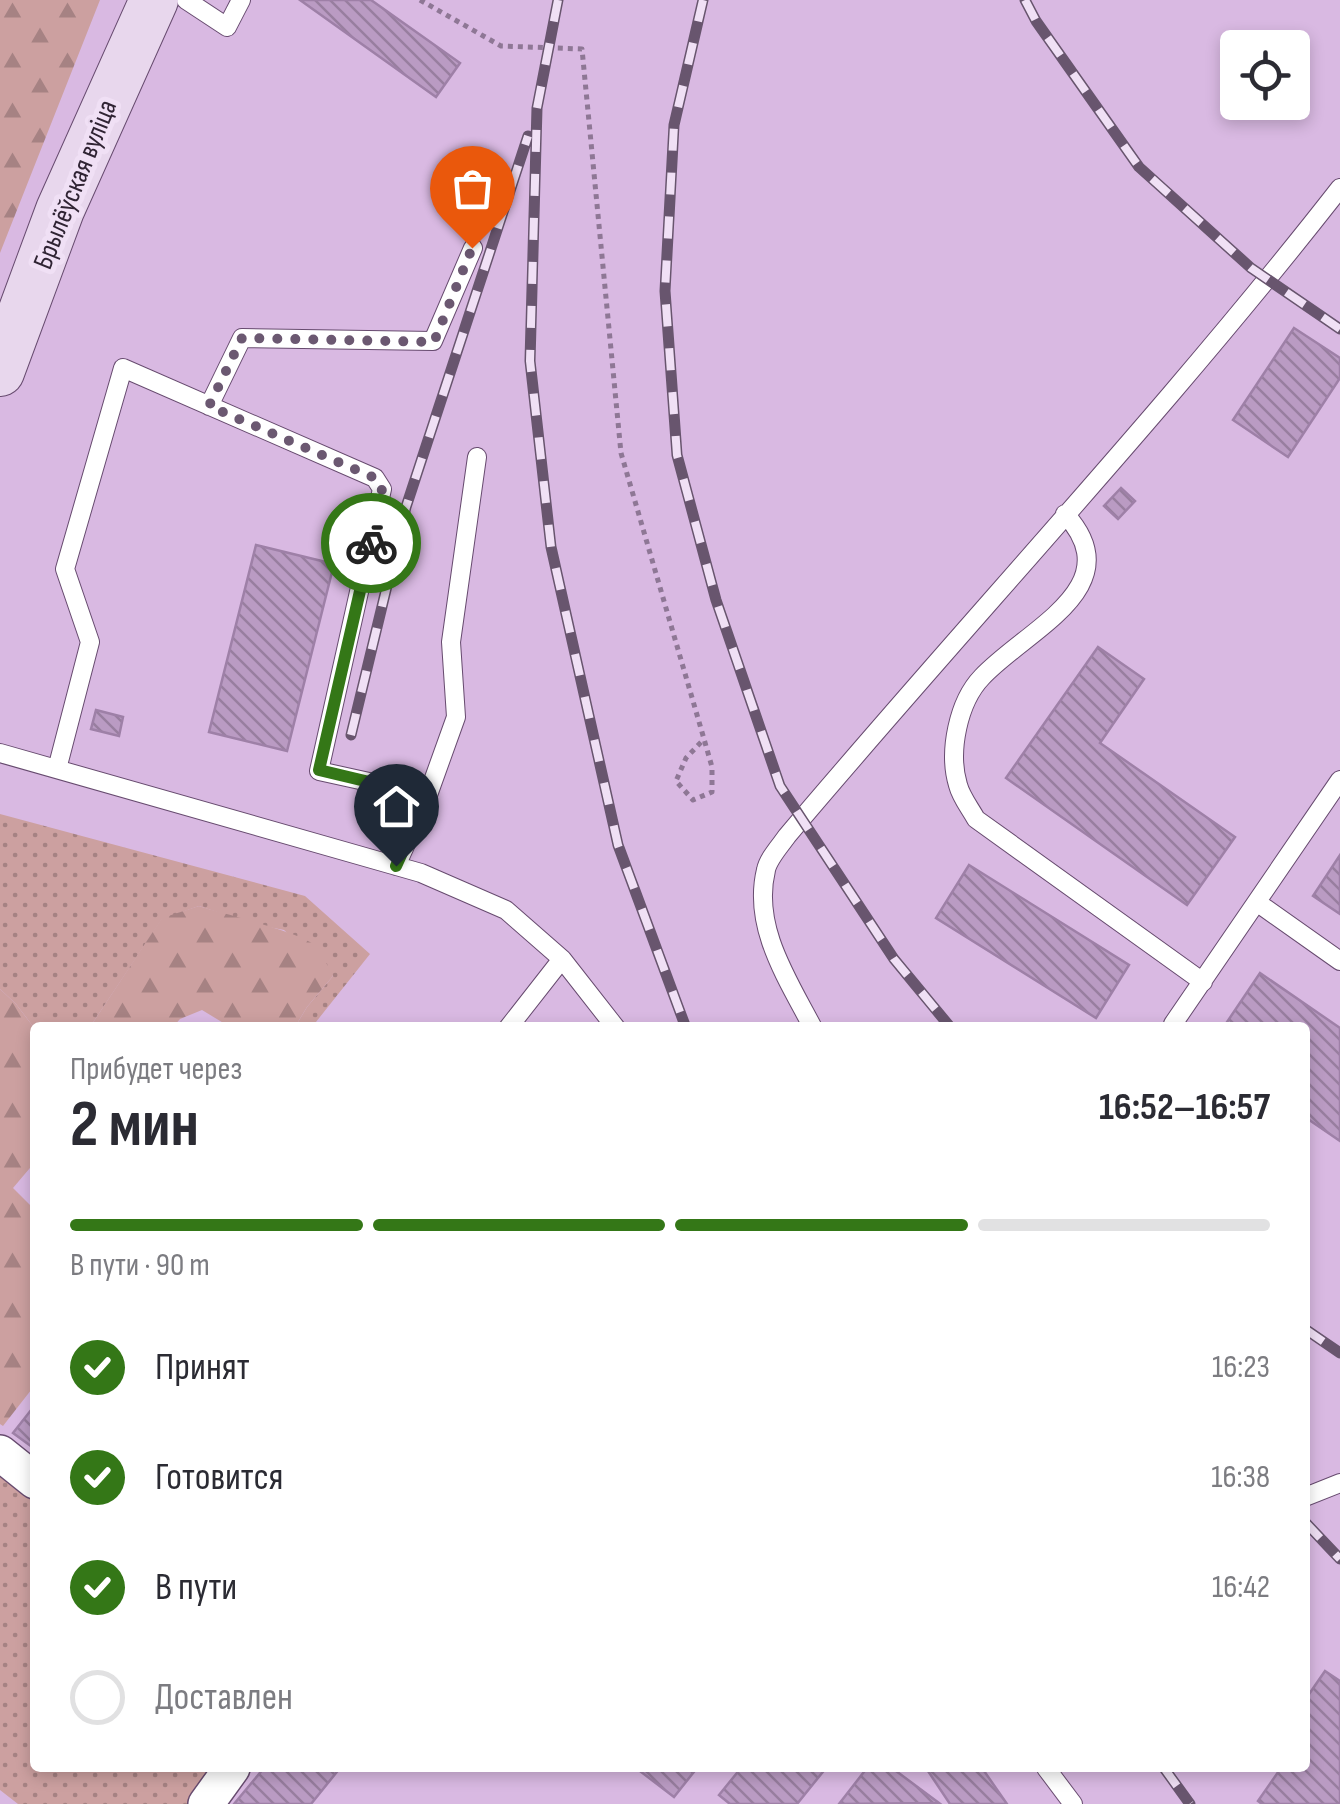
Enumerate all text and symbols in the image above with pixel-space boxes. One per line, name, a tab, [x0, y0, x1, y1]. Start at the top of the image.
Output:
map controls	[1220, 30, 1310, 120]
button: locate	[1220, 30, 1310, 120]
street label: Брылёўская вуліца	[26, 95, 124, 274]
pin	[430, 146, 515, 249]
icon: bag	[445, 161, 500, 216]
courier	[321, 493, 421, 593]
icon: bike	[344, 516, 399, 571]
pin	[354, 764, 439, 867]
icon: home	[369, 779, 424, 834]
text: Прибудет через	[70, 1050, 242, 1089]
text: 16:52–16:57	[1099, 1085, 1270, 1130]
text: 2 мин	[70, 1087, 199, 1165]
text: В пути · 90 m	[70, 1246, 210, 1285]
icon: check	[70, 1340, 125, 1395]
text: Принят	[155, 1345, 250, 1390]
text: 16:23	[1212, 1348, 1270, 1387]
icon: check	[70, 1450, 125, 1505]
text: Готовится	[155, 1455, 284, 1500]
text: 16:38	[1211, 1458, 1270, 1497]
icon: check	[70, 1560, 125, 1615]
text: В пути	[155, 1565, 237, 1610]
text: 16:42	[1212, 1568, 1270, 1607]
text: Доставлен	[155, 1675, 293, 1720]

